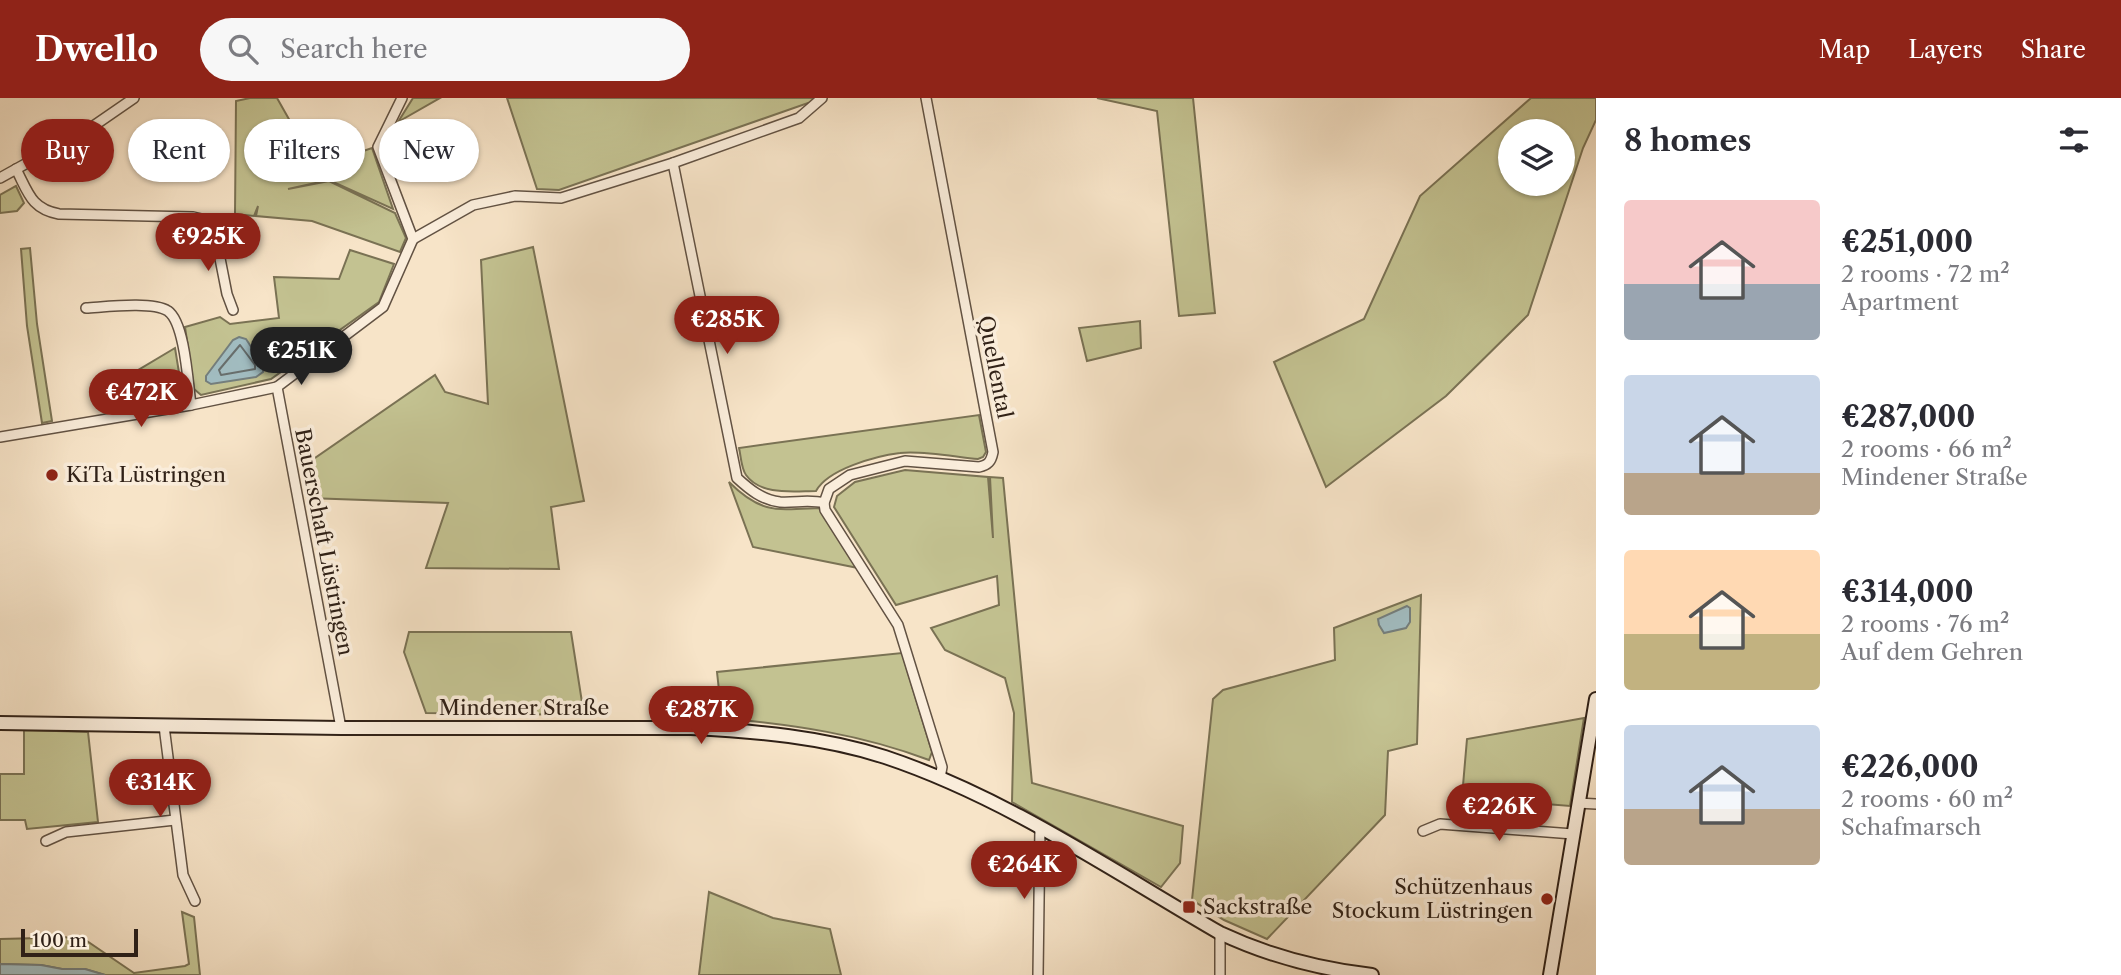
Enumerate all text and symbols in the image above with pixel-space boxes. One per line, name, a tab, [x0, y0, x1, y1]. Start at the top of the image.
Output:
search box	[200, 18, 690, 81]
text: Dwello	[35, 29, 158, 70]
icon: search	[224, 30, 262, 68]
text: Search here	[280, 33, 428, 65]
text: Map	[1819, 35, 1870, 64]
text: Layers	[1908, 35, 1983, 64]
text: Share	[2021, 35, 2086, 64]
chip: Buy	[21, 119, 114, 182]
chip: Rent	[128, 119, 230, 182]
chip: Filters	[244, 119, 365, 182]
chip: New	[379, 119, 479, 182]
map controls	[1498, 119, 1575, 196]
button: layers	[1498, 119, 1575, 196]
icon: filters	[2055, 121, 2093, 159]
text: 8 homes	[1624, 122, 1751, 159]
pin: €925K	[159, 214, 257, 273]
text: €925K	[172, 222, 245, 250]
text: €251,000	[1841, 223, 1973, 260]
icon: home	[1680, 228, 1764, 312]
text: 2 rooms · 72 m²	[1841, 260, 2010, 288]
text: Apartment	[1841, 288, 1959, 316]
pin: €285K	[678, 296, 776, 356]
text: €285K	[690, 305, 764, 333]
street label: Quellental	[973, 313, 1018, 420]
pin: €251K	[252, 328, 350, 387]
text: €251K	[266, 336, 336, 364]
pin: €472K	[92, 370, 190, 429]
text: €472K	[105, 378, 177, 406]
text: €287,000	[1841, 398, 1975, 435]
icon: home	[1680, 403, 1764, 487]
street label: Bauerschaft Lüstringen	[290, 426, 359, 658]
text: 2 rooms · 66 m²	[1841, 435, 2012, 463]
place label: KiTa Lüstringen	[66, 462, 226, 487]
text: Mindener Straße	[1841, 463, 2028, 491]
marker: KiTa Lüstringen	[44, 467, 60, 483]
text: €314,000	[1841, 573, 1974, 610]
icon: home	[1680, 578, 1764, 662]
text: 2 rooms · 76 m²	[1841, 610, 2009, 638]
text: Auf dem Gehren	[1841, 638, 2023, 666]
pin: €287K	[652, 686, 750, 746]
street label: Mindener Straße	[439, 695, 609, 720]
text: €287K	[665, 695, 737, 723]
text: €226,000	[1841, 748, 1979, 785]
icon: home	[1680, 753, 1764, 837]
pin: €314K	[111, 760, 209, 819]
text: €314K	[125, 768, 195, 796]
pin: €226K	[1450, 784, 1548, 843]
text: 2 rooms · 60 m²	[1841, 785, 2013, 813]
text: €226K	[1462, 792, 1536, 820]
text: Schafmarsch	[1841, 813, 1981, 841]
pin: €264K	[975, 842, 1073, 901]
text: €264K	[987, 850, 1061, 878]
place label: Schützenhaus Stockum Lüstringen	[1332, 874, 1533, 923]
marker: Schützenhaus Stockum Lüstringen	[1539, 891, 1555, 907]
place label: Sackstraße	[1203, 894, 1312, 919]
marker: Sackstraße	[1181, 899, 1197, 915]
scale bar	[21, 926, 138, 958]
text: 100 m	[32, 929, 87, 952]

